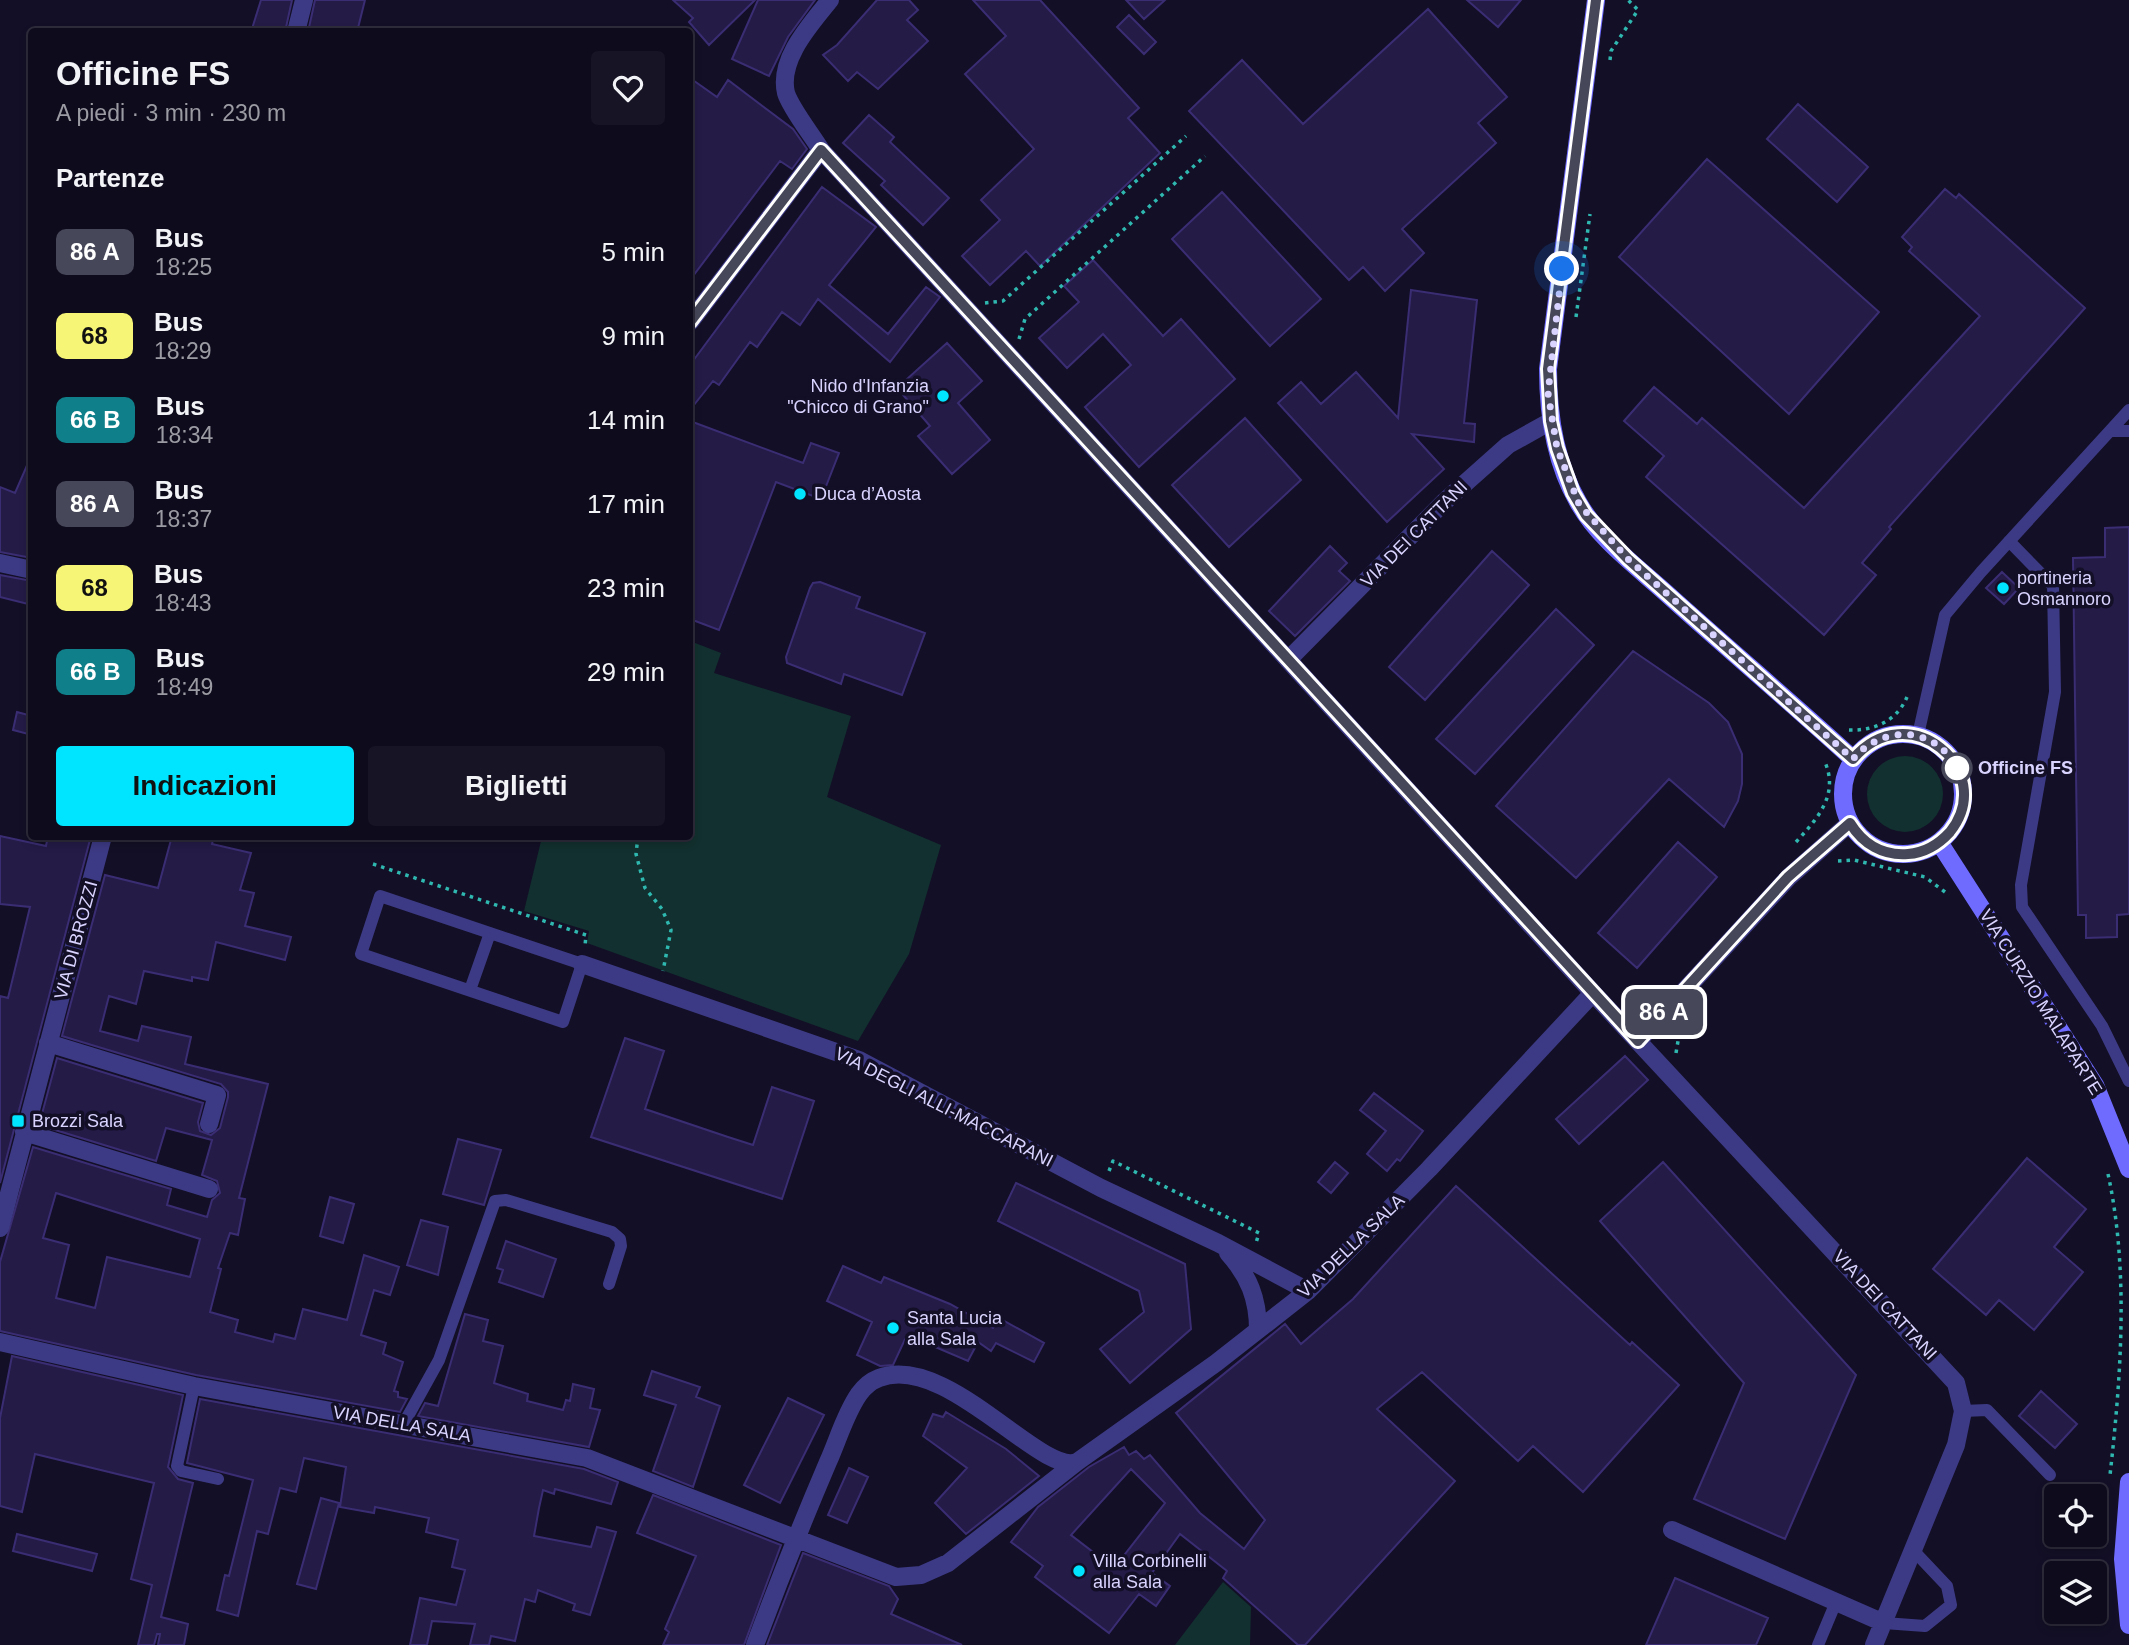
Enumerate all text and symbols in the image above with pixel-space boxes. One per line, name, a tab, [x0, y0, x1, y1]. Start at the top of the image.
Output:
button: heart	[591, 51, 665, 125]
text: Officine FS	[56, 55, 230, 92]
text: A piedi · 3 min · 230 m	[56, 100, 286, 126]
text: Partenze	[56, 163, 164, 193]
text: Bus	[155, 223, 204, 253]
text: 5 min	[601, 237, 665, 267]
text: 86 A	[70, 238, 120, 265]
your location	[1544, 251, 1579, 286]
text: 18:25	[155, 254, 212, 280]
text: Bus	[154, 307, 203, 337]
text: 9 min	[601, 321, 665, 351]
text: 68	[81, 322, 108, 349]
text: 18:29	[154, 338, 212, 364]
place label: Nido d'Infanzia "Chicco di Grano"	[787, 376, 930, 417]
marker: Nido d'Infanzia "Chicco di Grano"	[935, 388, 951, 404]
text: Bus	[156, 391, 205, 421]
text: 14 min	[587, 405, 665, 435]
text: 66 B	[70, 406, 121, 433]
text: 18:34	[156, 422, 213, 448]
text: Bus	[155, 475, 204, 505]
street label: VIA DEI CATTANI	[1357, 477, 1471, 591]
place label: Duca d’Aosta	[814, 484, 922, 504]
marker: Duca d’Aosta	[792, 486, 808, 502]
text: 17 min	[587, 489, 665, 519]
text: 86 A	[70, 490, 120, 517]
text: 18:37	[155, 506, 212, 532]
text: Bus	[154, 559, 203, 589]
place label: portineria Osmannoro	[2017, 568, 2111, 609]
text: 23 min	[587, 573, 665, 603]
text: 68	[81, 574, 108, 601]
marker: portineria Osmannoro	[1995, 580, 2011, 596]
text: 18:43	[154, 590, 212, 616]
text: Bus	[156, 643, 205, 673]
text: 29 min	[587, 657, 665, 687]
text: 66 B	[70, 658, 121, 685]
text: 18:49	[156, 674, 213, 700]
button: Indicazioni	[56, 746, 354, 826]
button: Biglietti	[368, 746, 665, 826]
marker: Officine FS	[1942, 753, 1972, 783]
place label: Officine FS	[1978, 758, 2073, 778]
street label: VIA DI BROZZI	[51, 878, 101, 1002]
street label: VIA CURZIO MALAPARTE	[1976, 906, 2106, 1098]
line badge: 86 A	[1615, 989, 1713, 1035]
text: 86 A	[1639, 998, 1689, 1025]
street label: VIA DEGLI ALLI-MACCARANI	[832, 1043, 1056, 1171]
place label: Brozzi Sala	[32, 1111, 124, 1131]
marker: Brozzi Sala	[10, 1113, 26, 1129]
street label: VIA DELLA SALA	[1294, 1190, 1408, 1302]
street label: VIA DEI CATTANI	[1829, 1246, 1941, 1364]
place label: Santa Lucia alla Sala	[907, 1308, 1003, 1349]
marker: Santa Lucia alla Sala	[885, 1320, 901, 1336]
street label: VIA DELLA SALA	[331, 1402, 473, 1446]
map controls	[2044, 1484, 2107, 1624]
button: locate	[2044, 1484, 2107, 1547]
place label: Villa Corbinelli alla Sala	[1093, 1551, 1207, 1592]
button: layers	[2044, 1561, 2107, 1624]
marker: Villa Corbinelli alla Sala	[1071, 1563, 1087, 1579]

